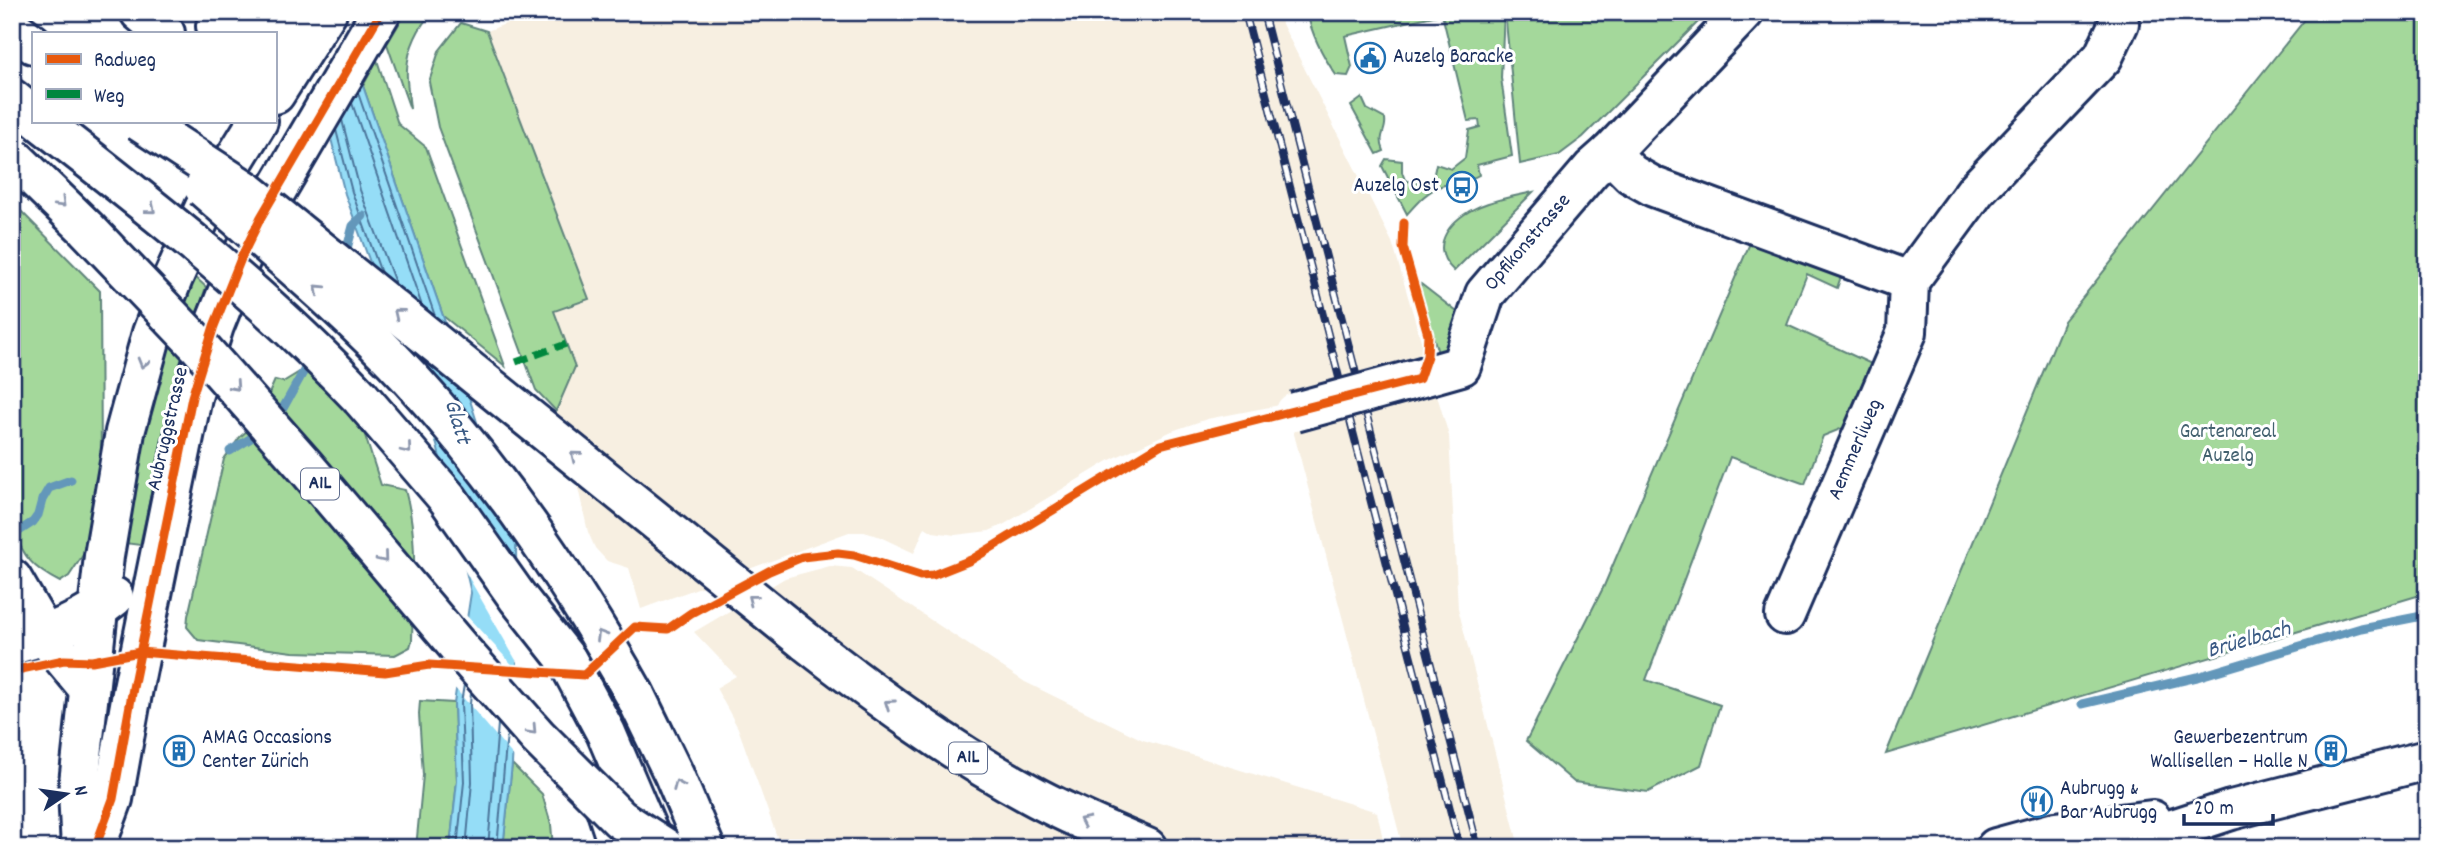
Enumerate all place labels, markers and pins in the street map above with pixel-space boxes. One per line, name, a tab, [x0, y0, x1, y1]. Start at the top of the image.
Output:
public building icon: Auzelg Baracke	[1353, 41, 1387, 75]
place label: Auzelg Baracke	[1393, 43, 1513, 73]
bus stop icon: Auzelg Ost	[1445, 170, 1479, 204]
place label: Auzelg Ost	[1354, 172, 1439, 202]
place label: AMAG Occasions Center Zürich	[202, 724, 332, 778]
place label: Gewerbezentrum Wallisellen – Halle N	[2150, 724, 2308, 778]
building icon: AMAG Occasions Center Zürich	[162, 734, 196, 768]
building icon: Gewerbezentrum Wallisellen – Halle N	[2314, 734, 2348, 768]
place label: Aubrugg & Bar Aubrugg	[2060, 775, 2157, 829]
restaurant icon: Aubrugg & Bar Aubrugg	[2020, 785, 2054, 819]

